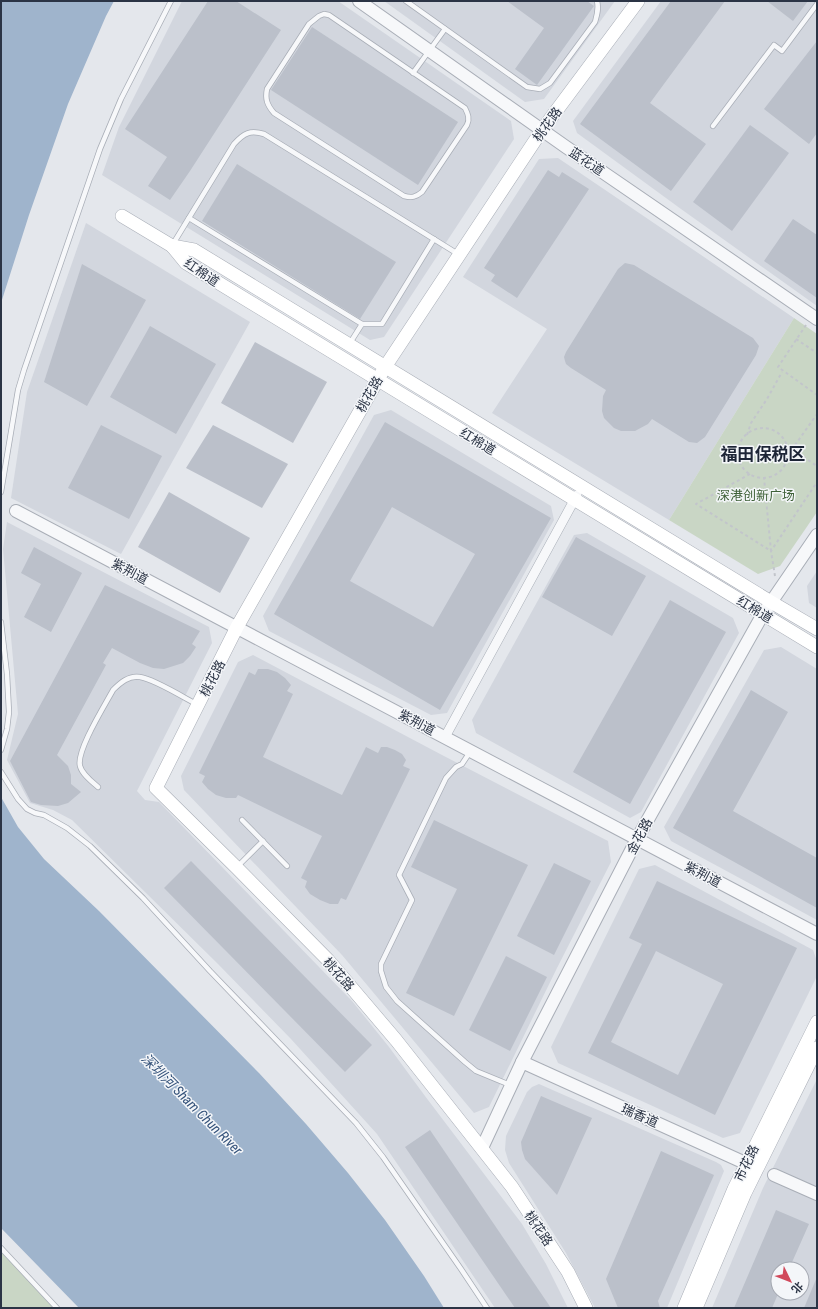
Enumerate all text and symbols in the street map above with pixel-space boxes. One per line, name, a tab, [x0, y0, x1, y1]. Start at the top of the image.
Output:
street label: 桃花路	[530, 104, 565, 144]
street label: 蓝花道	[566, 144, 607, 179]
street label: 红棉道	[181, 255, 222, 290]
street label: 桃花路	[353, 374, 386, 415]
street label: 红棉道	[457, 425, 498, 458]
district label: 福田保税区	[721, 444, 806, 464]
park label: 深港创新广场	[717, 488, 795, 503]
street label: 紫荆道	[109, 556, 151, 587]
street label: 红棉道	[734, 593, 775, 626]
street label: 桃花路	[197, 657, 228, 699]
street label: 紫荆道	[396, 707, 438, 738]
street label: 金花路	[624, 815, 655, 857]
street label: 紫荆道	[682, 859, 724, 890]
street label: 桃花路	[320, 955, 357, 994]
water label: 深圳河 Sham Chun River	[138, 1050, 246, 1158]
street label: 瑞香道	[619, 1101, 661, 1130]
street label: 市花路	[731, 1142, 762, 1184]
street label: 桃花路	[521, 1208, 556, 1249]
north arrow	[770, 1261, 810, 1301]
text: 北	[788, 1279, 805, 1296]

